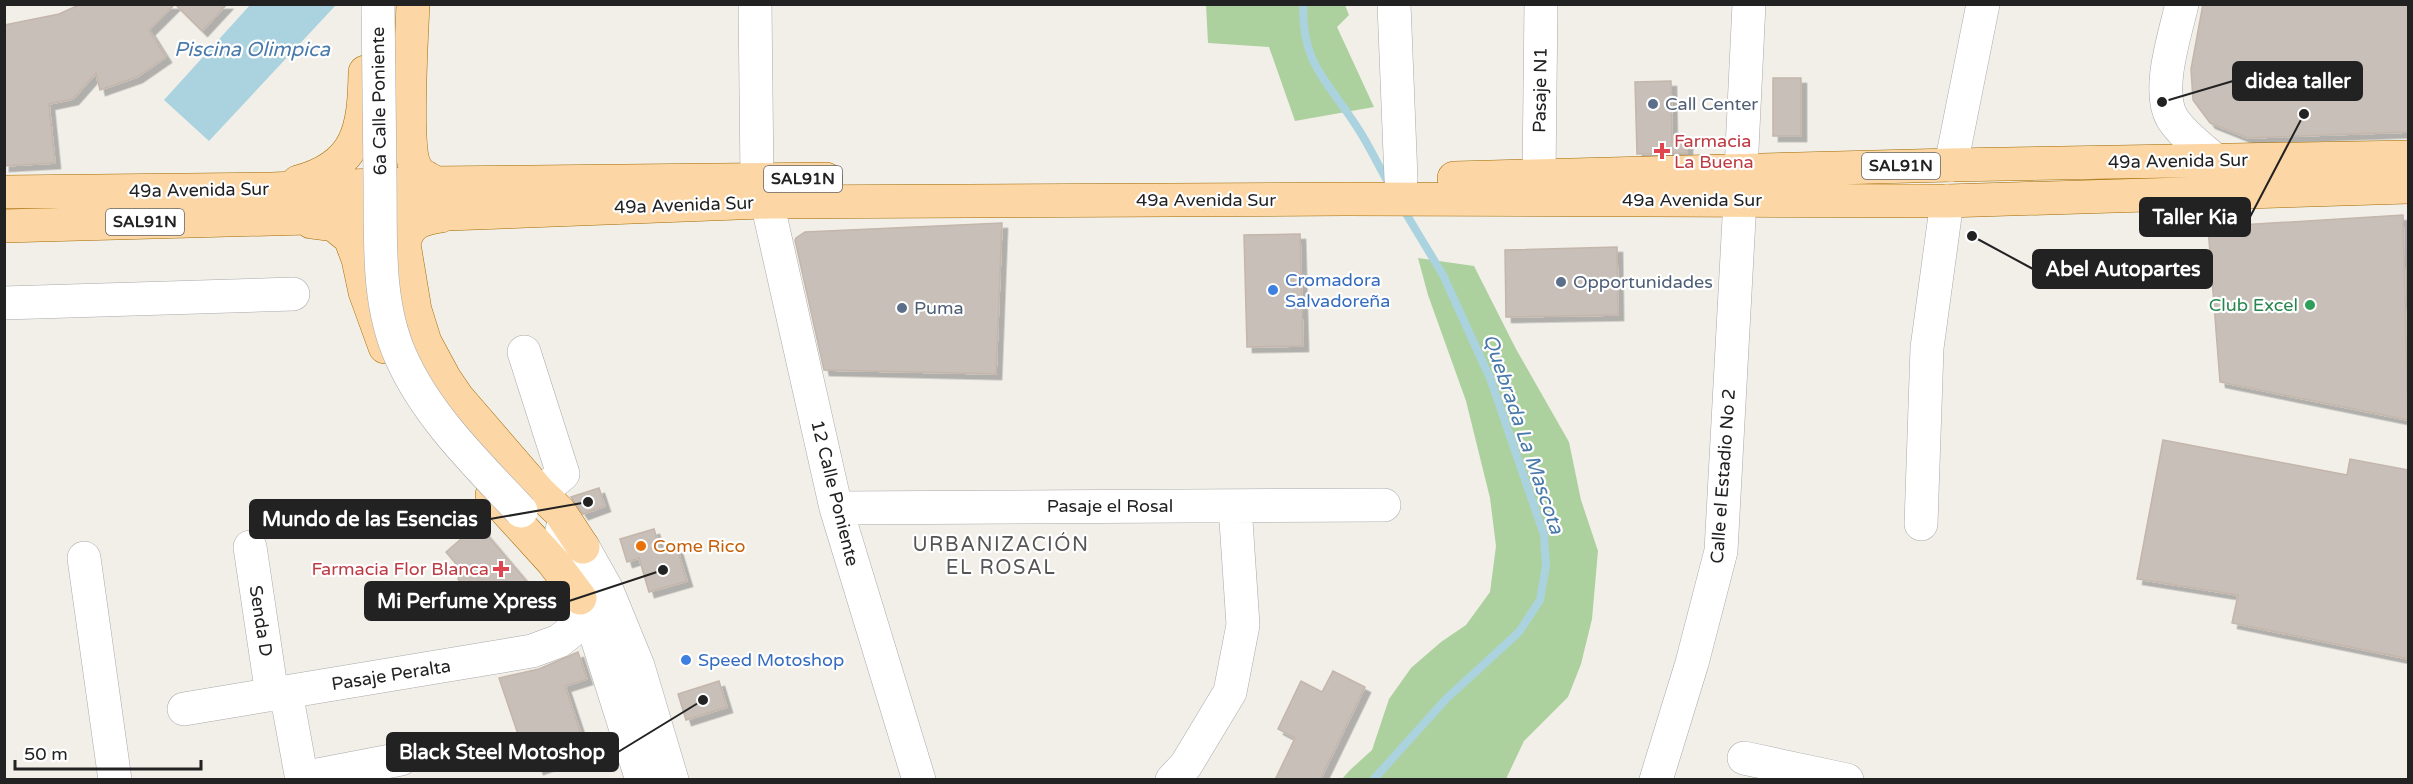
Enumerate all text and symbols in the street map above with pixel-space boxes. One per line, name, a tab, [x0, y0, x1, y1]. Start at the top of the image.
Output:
street label: 6a Calle Poniente	[367, 26, 391, 176]
water label: Piscina Olimpica	[174, 38, 331, 62]
street label: Pasaje N1	[1528, 47, 1552, 133]
callout: didea taller	[2233, 62, 2362, 100]
text: didea taller	[2245, 70, 2351, 94]
place label: Call Center	[1665, 93, 1758, 115]
marker: Call Center	[1646, 97, 1660, 111]
place label: Farmacia La Buena	[1674, 130, 1754, 173]
marker: Farmacia La Buena	[1655, 144, 1669, 158]
street label: 49a Avenida Sur	[2108, 149, 2248, 173]
road number: SAL91N	[1862, 153, 1940, 179]
road number: SAL91N	[764, 166, 842, 192]
street label: 49a Avenida Sur	[129, 178, 269, 202]
street label: 49a Avenida Sur	[1136, 189, 1276, 211]
street label: 49a Avenida Sur	[1622, 189, 1762, 211]
street label: 49a Avenida Sur	[614, 192, 755, 218]
callout: Taller Kia	[2140, 198, 2250, 236]
text: Taller Kia	[2151, 206, 2238, 230]
road number: SAL91N	[106, 209, 184, 235]
callout: Abel Autopartes	[2033, 250, 2212, 288]
text: Abel Autopartes	[2045, 258, 2201, 282]
place label: Cromadora Salvadoreña	[1285, 269, 1390, 312]
place label: Opportunidades	[1573, 271, 1713, 293]
marker: Opportunidades	[1554, 275, 1568, 289]
marker: Cromadora Salvadoreña	[1266, 283, 1280, 297]
place label: Club Excel	[2209, 294, 2298, 316]
place label: Puma	[914, 297, 964, 319]
marker: Club Excel	[2303, 298, 2317, 312]
marker: Puma	[895, 301, 909, 315]
water label: Quebrada La Mascota	[1477, 331, 1569, 538]
street label: Calle el Estadio No 2	[1706, 388, 1740, 564]
street label: 12 Calle Poniente	[806, 418, 864, 568]
street label: Pasaje el Rosal	[1047, 495, 1173, 517]
callout: Mundo de las Esencias	[250, 500, 490, 538]
text: Mundo de las Esencias	[262, 508, 478, 532]
district label: URBANIZACIÓN EL ROSAL	[912, 532, 1090, 580]
place label: Come Rico	[653, 535, 745, 557]
marker: Come Rico	[634, 539, 648, 553]
place label: Farmacia Flor Blanca	[311, 558, 489, 580]
marker: Farmacia Flor Blanca	[494, 562, 508, 576]
callout: Mi Perfume Xpress	[365, 582, 569, 620]
street label: Senda D	[245, 584, 277, 658]
text: Mi Perfume Xpress	[377, 590, 557, 614]
place label: Speed Motoshop	[698, 649, 844, 671]
marker: Speed Motoshop	[679, 653, 693, 667]
street label: Pasaje Peralta	[330, 655, 452, 695]
scale bar	[15, 733, 201, 771]
callout: Black Steel Motoshop	[387, 733, 618, 771]
text: Black Steel Motoshop	[399, 741, 605, 765]
text: 50 m	[24, 743, 68, 765]

